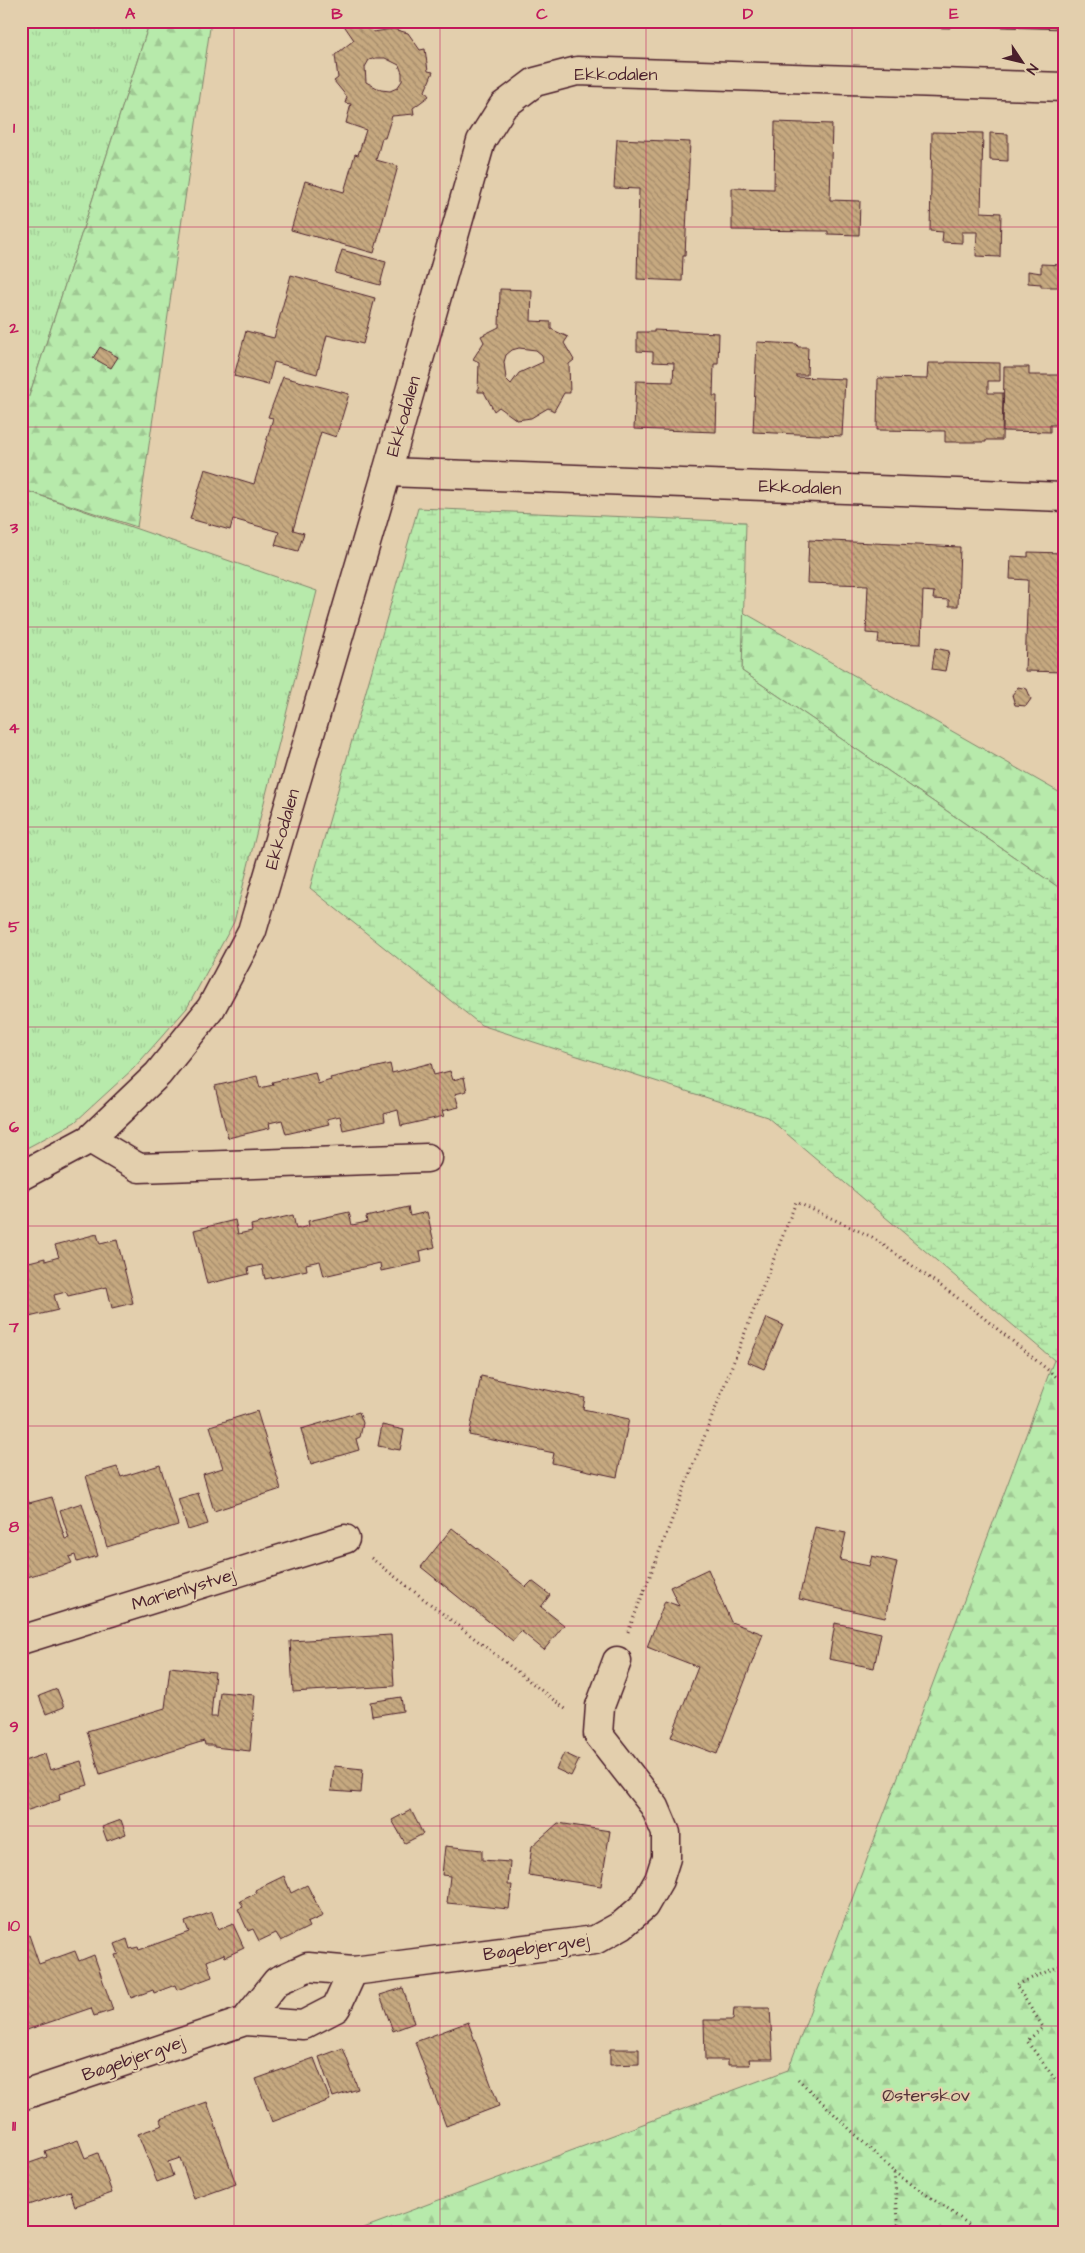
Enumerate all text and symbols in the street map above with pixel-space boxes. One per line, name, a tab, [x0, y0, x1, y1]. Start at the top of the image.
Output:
text: A	[125, 3, 136, 25]
text: B	[331, 3, 343, 25]
text: C	[536, 3, 548, 25]
text: D	[743, 3, 754, 25]
text: E	[949, 3, 959, 25]
north arrow	[998, 38, 1048, 88]
text: N	[1021, 60, 1043, 78]
street label: Ekkodalen	[575, 62, 657, 87]
text: 1	[13, 117, 16, 139]
text: 2	[8, 317, 19, 339]
street label: Ekkodalen	[380, 373, 427, 459]
street label: Ekkodalen	[758, 474, 842, 501]
text: 3	[9, 517, 19, 539]
text: 4	[9, 717, 20, 739]
street label: Ekkodalen	[259, 786, 306, 872]
text: 5	[8, 916, 20, 938]
text: 6	[9, 1116, 19, 1138]
text: 7	[8, 1316, 19, 1338]
text: 8	[9, 1516, 20, 1538]
street label: Marienlystvej	[128, 1562, 239, 1618]
text: 9	[9, 1716, 19, 1738]
text: 10	[8, 1915, 20, 1937]
street label: Bøgebjergvej	[482, 1928, 591, 1968]
street label: Bøgebjergvej	[79, 2029, 189, 2089]
park label: Østerskov	[882, 2083, 970, 2108]
text: 11	[12, 2115, 17, 2137]

